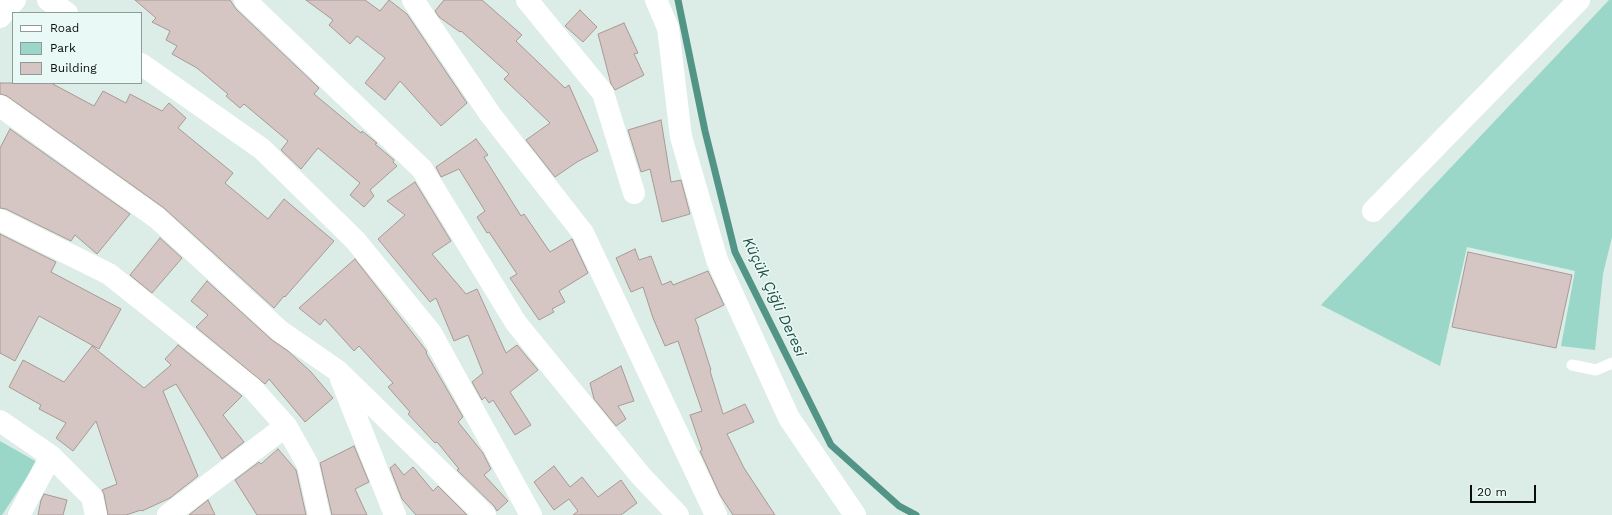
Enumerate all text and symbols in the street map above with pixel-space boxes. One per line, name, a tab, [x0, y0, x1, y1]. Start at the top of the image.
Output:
legend	[12, 12, 142, 84]
text: Road	[50, 21, 79, 35]
text: Park	[50, 41, 76, 55]
text: Building	[50, 61, 97, 75]
water label: Küçük Çiğli Deresi	[738, 234, 810, 360]
scale bar	[1472, 477, 1538, 503]
text: 20 m	[1477, 485, 1507, 499]

